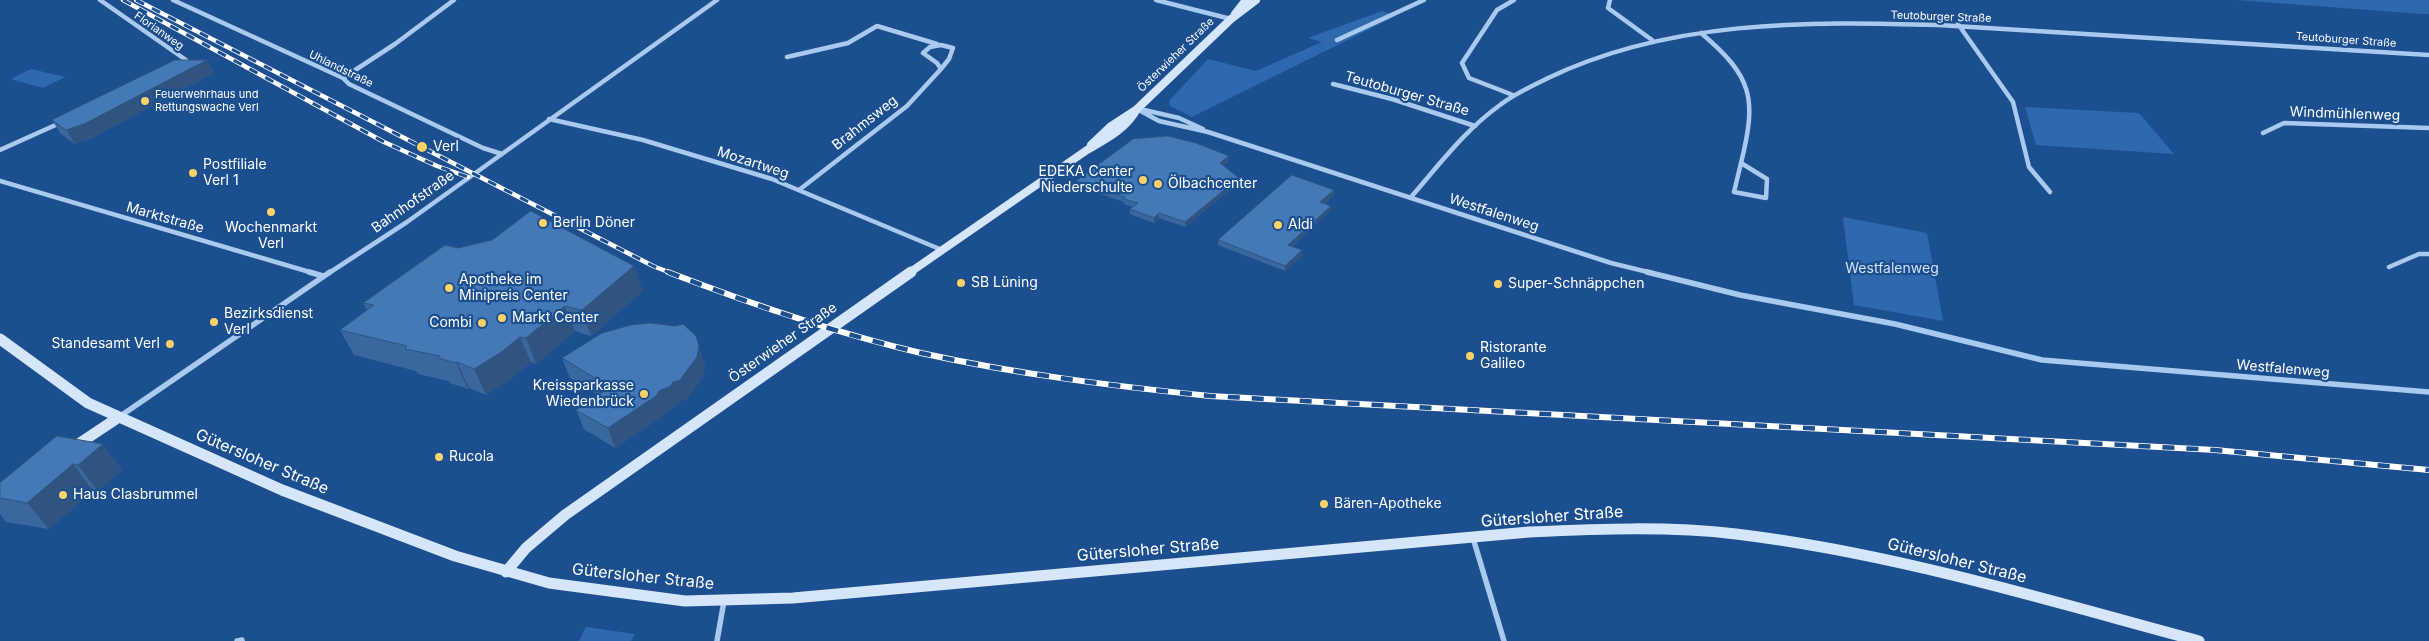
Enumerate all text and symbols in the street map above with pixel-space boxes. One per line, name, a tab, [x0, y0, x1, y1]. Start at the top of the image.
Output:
street label: Florianweg	[132, 9, 186, 53]
street label: Teutoburger Straße	[1890, 9, 1992, 25]
street label: Österwieher Straße	[1135, 15, 1217, 95]
street label: Teutoburger Straße	[2295, 30, 2397, 50]
street label: Uhlandstraße	[307, 48, 375, 90]
street label: Teutoburger Straße	[1343, 68, 1471, 120]
place label: Feuerwehrhaus und Rettungswache Verl	[155, 88, 259, 114]
street label: Brahmsweg	[829, 92, 901, 154]
marker: Feuerwehrhaus und Rettungswache Verl	[139, 95, 151, 107]
street label: Windmühlenweg	[2289, 104, 2401, 124]
place label: Verl	[433, 139, 459, 155]
marker: Verl	[415, 140, 429, 154]
street label: Mozartweg	[715, 143, 791, 183]
place label: Postfiliale Verl 1	[203, 157, 267, 190]
place label: EDEKA Center Niederschulte	[1039, 164, 1133, 196]
marker: Postfiliale Verl 1	[187, 167, 199, 179]
street label: Bahnhofstraße	[368, 167, 458, 237]
marker: EDEKA Center Niederschulte	[1137, 174, 1149, 186]
place label: Ölbachcenter	[1168, 176, 1257, 192]
marker: Ölbachcenter	[1152, 178, 1164, 190]
street label: Westfalenweg	[1447, 191, 1541, 235]
street label: Marktstraße	[124, 199, 206, 237]
marker: Wochenmarkt Verl	[265, 206, 277, 218]
place label: Berlin Döner	[553, 215, 635, 231]
marker: Berlin Döner	[537, 217, 549, 229]
place label: Aldi	[1288, 217, 1313, 233]
marker: Aldi	[1272, 219, 1284, 231]
place label: Wochenmarkt Verl	[225, 220, 317, 252]
park label: Westfalenweg	[1845, 261, 1939, 277]
place label: Apotheke im Minipreis Center	[459, 272, 568, 304]
place label: SB Lüning	[971, 275, 1038, 291]
place label: Super-Schnäppchen	[1508, 276, 1644, 292]
marker: SB Lüning	[955, 277, 967, 289]
marker: Super-Schnäppchen	[1492, 278, 1504, 290]
marker: Apotheke im Minipreis Center	[443, 282, 455, 294]
street label: Österwieher Straße	[726, 299, 840, 387]
place label: Bezirksdienst Verl	[224, 306, 313, 338]
place label: Markt Center	[512, 310, 599, 326]
marker: Markt Center	[496, 312, 508, 324]
place label: Combi	[429, 315, 472, 331]
marker: Bezirksdienst Verl	[208, 316, 220, 328]
marker: Combi	[476, 317, 488, 329]
place label: Standesamt Verl	[51, 336, 160, 352]
marker: Standesamt Verl	[164, 338, 176, 350]
place label: Ristorante Galileo	[1480, 340, 1547, 372]
marker: Ristorante Galileo	[1464, 350, 1476, 362]
street label: Westfalenweg	[2236, 357, 2330, 381]
place label: Kreissparkasse Wiedenbrück	[533, 378, 634, 411]
marker: Kreissparkasse Wiedenbrück	[638, 388, 650, 400]
street label: Gütersloher Straße	[193, 425, 331, 499]
place label: Rucola	[449, 449, 494, 465]
marker: Rucola	[433, 451, 445, 463]
place label: Haus Clasbrummel	[73, 487, 198, 503]
marker: Haus Clasbrummel	[57, 489, 69, 501]
place label: Bären-Apotheke	[1334, 496, 1442, 512]
marker: Bären-Apotheke	[1318, 498, 1330, 510]
street label: Gütersloher Straße	[1480, 502, 1624, 532]
street label: Gütersloher Straße	[1076, 534, 1220, 566]
street label: Gütersloher Straße	[1885, 534, 2029, 588]
street label: Gütersloher Straße	[571, 560, 715, 594]

